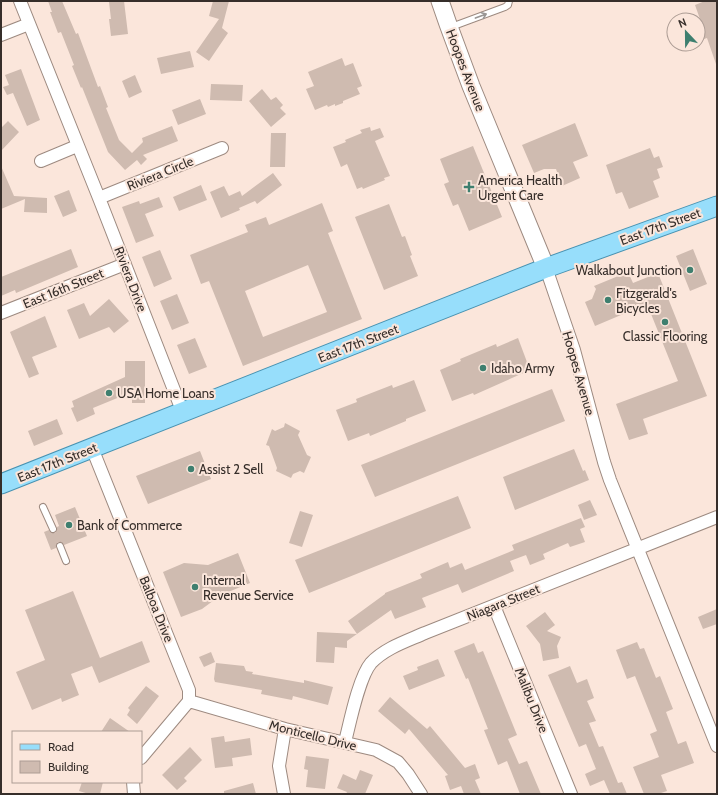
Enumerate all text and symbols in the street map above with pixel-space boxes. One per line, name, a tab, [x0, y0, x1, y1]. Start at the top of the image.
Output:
one-way arrow	[474, 12, 487, 19]
north arrow	[666, 12, 706, 52]
text: N	[676, 15, 688, 31]
street label: Hoopes Avenue	[443, 27, 489, 114]
street label: Riviera Circle	[124, 152, 196, 194]
place label: America Health Urgent Care	[478, 172, 562, 203]
marker: America Health Urgent Care	[463, 181, 475, 193]
street label: East 17th Street	[617, 204, 703, 248]
street label: Riviera Drive	[111, 244, 151, 314]
place label: Walkabout Junction	[576, 262, 682, 278]
street label: East 16th Street	[20, 264, 106, 311]
marker: Walkabout Junction	[685, 265, 695, 275]
place label: Fitzgerald's Bicycles	[616, 285, 678, 316]
marker: Fitzgerald's Bicycles	[603, 295, 613, 305]
marker: Classic Flooring	[660, 317, 670, 327]
street label: East 17th Street	[316, 320, 401, 366]
place label: Classic Flooring	[623, 328, 708, 344]
street label: Hoopes Avenue	[559, 329, 599, 417]
place label: Idaho Army	[491, 360, 555, 376]
marker: Idaho Army	[478, 363, 488, 373]
place label: USA Home Loans	[117, 385, 215, 401]
marker: USA Home Loans	[104, 388, 114, 398]
street label: East 17th Street	[15, 438, 100, 485]
place label: Assist 2 Sell	[199, 461, 263, 477]
marker: Assist 2 Sell	[186, 464, 196, 474]
place label: Bank of Commerce	[77, 517, 183, 533]
marker: Bank of Commerce	[64, 520, 74, 530]
place label: Internal Revenue Service	[203, 572, 294, 603]
street label: Balboa Drive	[137, 574, 178, 645]
street label: Niagara Street	[464, 580, 542, 624]
marker: Internal Revenue Service	[190, 582, 200, 592]
street label: Malibu Drive	[512, 665, 552, 735]
street label: Monticello Drive	[268, 716, 359, 754]
legend	[12, 731, 142, 783]
text: Road	[48, 739, 74, 754]
text: Building	[48, 759, 90, 774]

